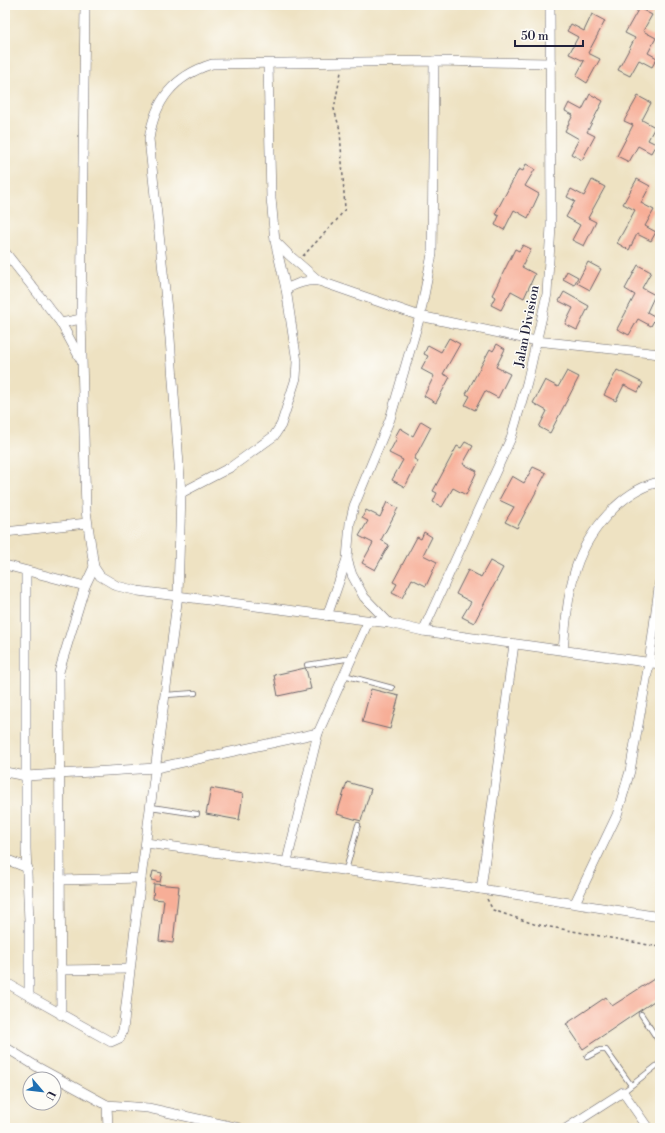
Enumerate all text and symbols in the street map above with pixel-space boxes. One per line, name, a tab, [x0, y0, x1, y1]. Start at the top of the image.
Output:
scale bar	[515, 22, 583, 48]
text: 50 m	[521, 29, 549, 44]
street label: Jalan Division	[511, 284, 543, 370]
north arrow	[22, 1071, 62, 1111]
text: U	[42, 1088, 58, 1103]

